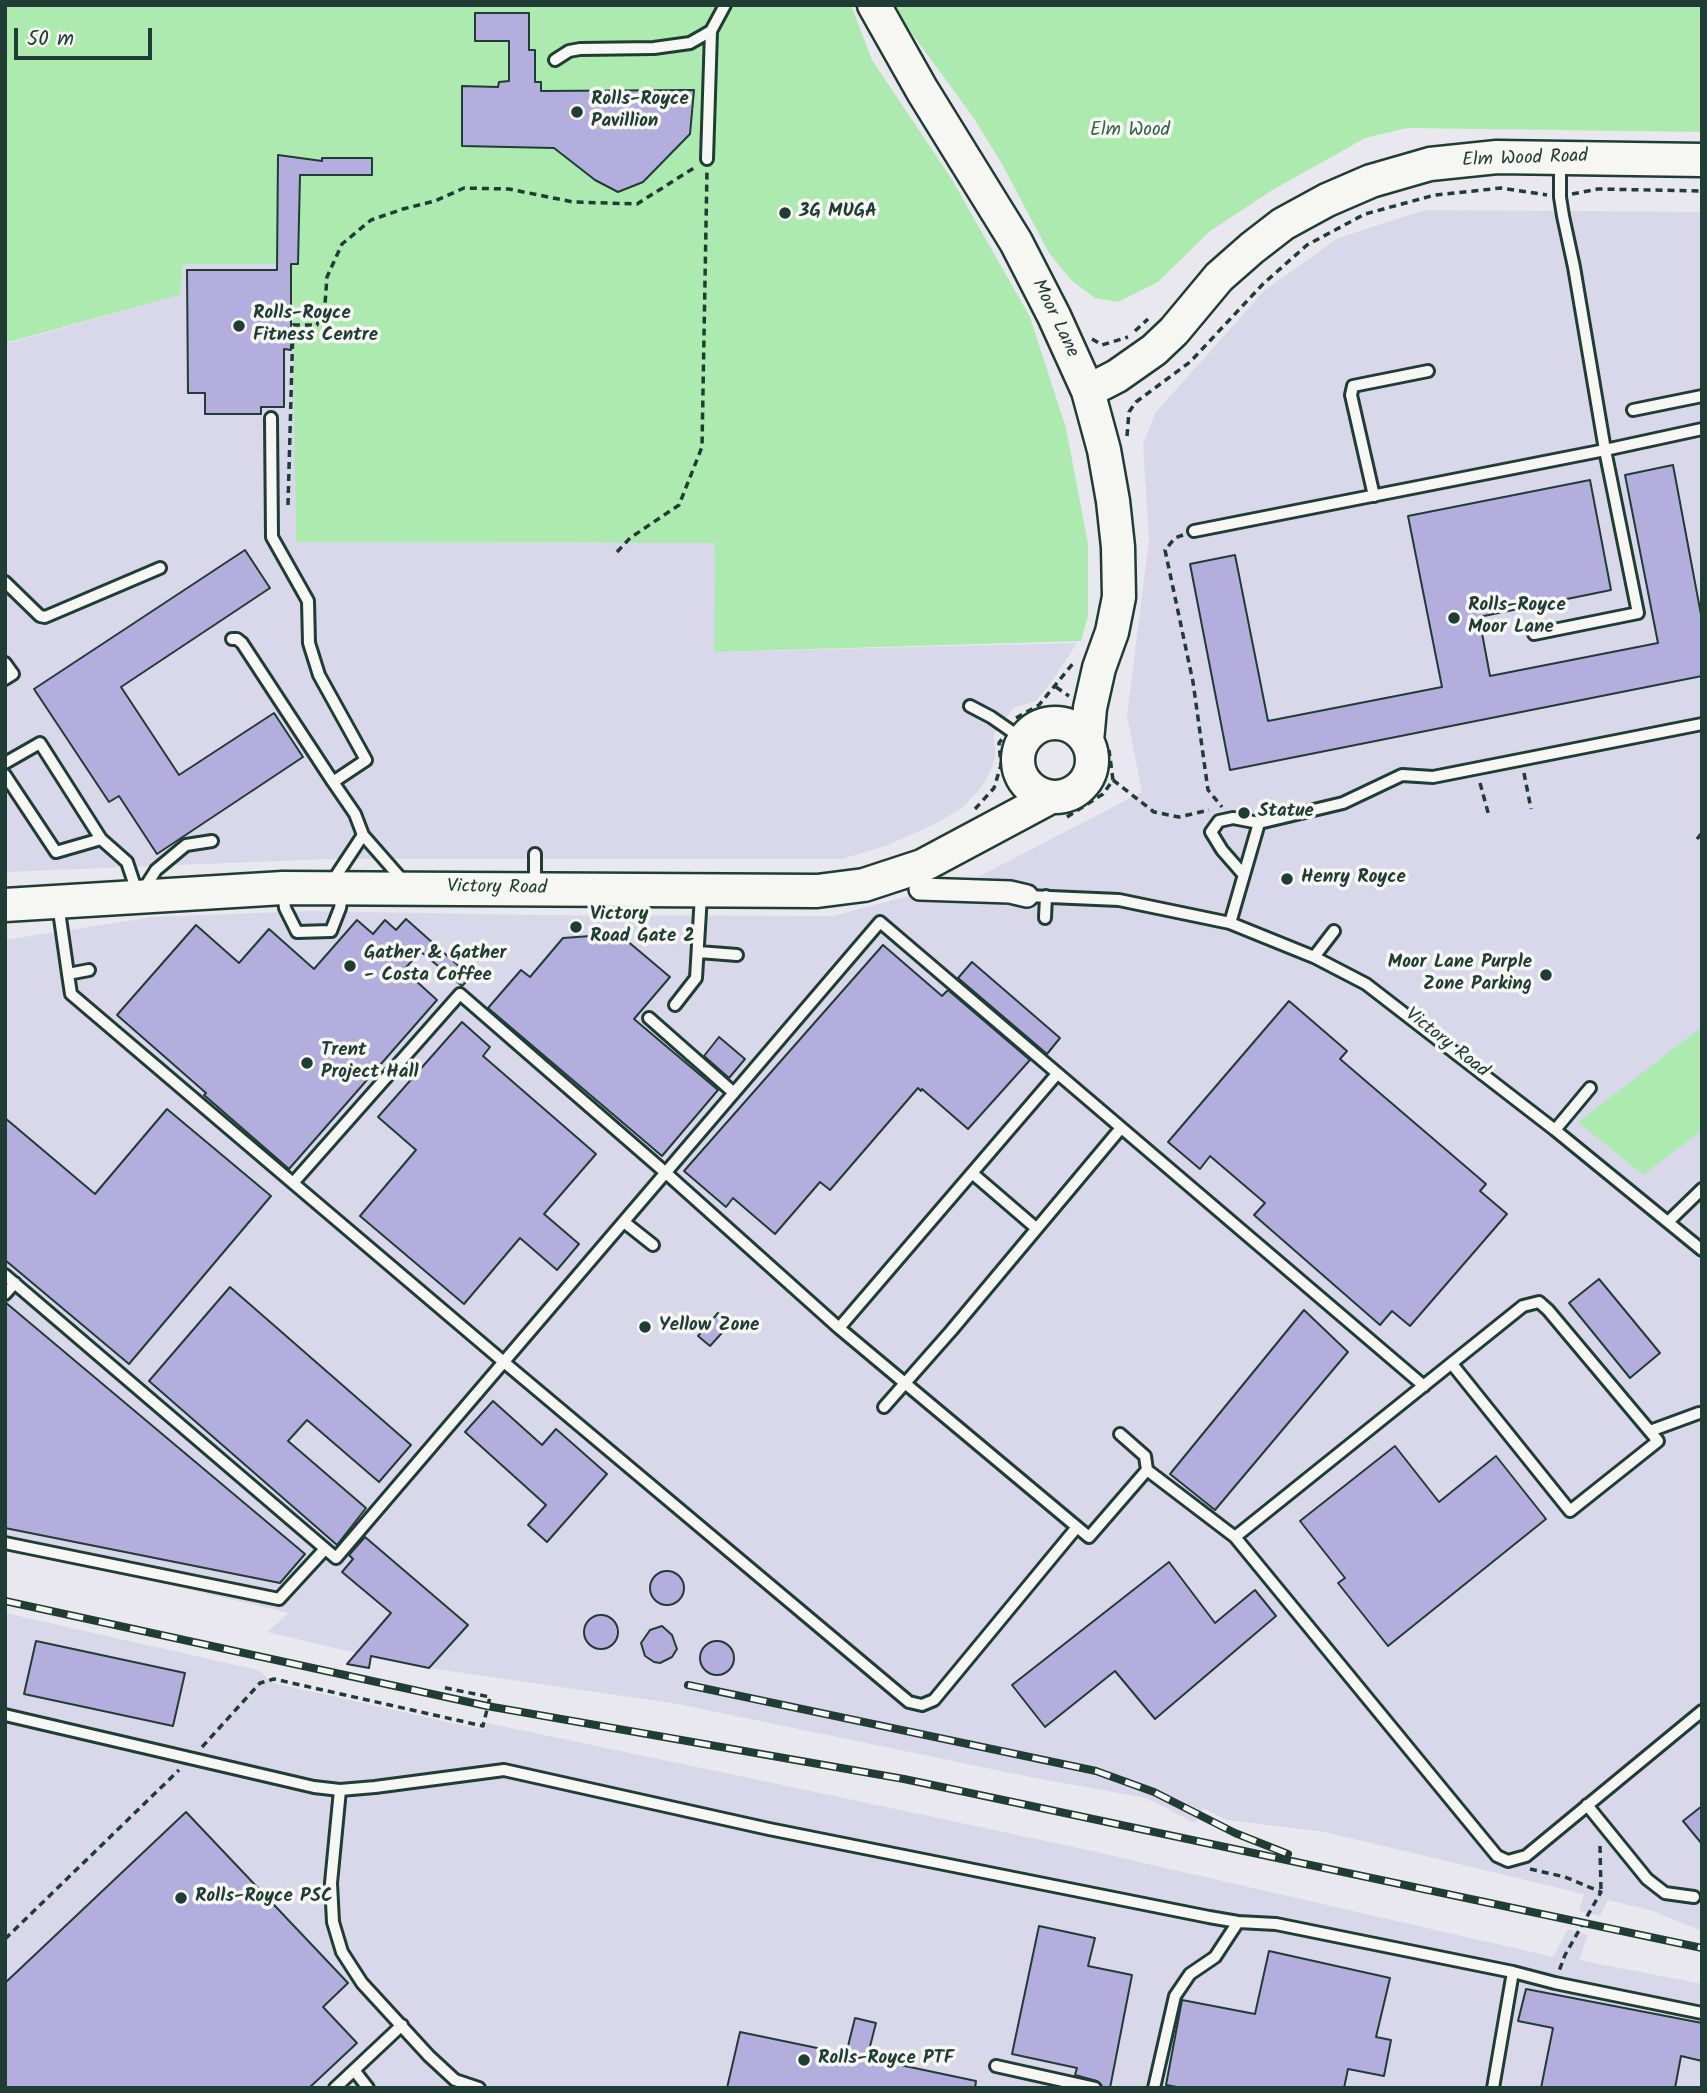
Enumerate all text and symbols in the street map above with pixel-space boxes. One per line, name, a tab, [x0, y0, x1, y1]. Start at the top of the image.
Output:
scale bar	[18, 14, 156, 58]
text: 50 m	[27, 23, 74, 56]
place label: Rolls-Royce Pavillion	[591, 90, 689, 134]
marker: Rolls-Royce Pavillion	[569, 104, 585, 120]
park label: Elm Wood	[1090, 121, 1170, 143]
street label: Elm Wood Road	[1462, 146, 1588, 174]
place label: 3G MUGA	[799, 202, 877, 224]
marker: 3G MUGA	[777, 205, 793, 221]
street label: Moor Lane	[1025, 276, 1083, 362]
place label: Rolls-Royce Fitness Centre	[253, 304, 378, 348]
marker: Rolls-Royce Fitness Centre	[231, 318, 247, 334]
place label: Rolls-Royce Moor Lane	[1468, 596, 1566, 640]
marker: Rolls-Royce Moor Lane	[1446, 610, 1462, 626]
place label: Statue	[1258, 802, 1314, 824]
marker: Statue	[1236, 805, 1252, 821]
place label: Henry Royce	[1301, 868, 1406, 890]
marker: Henry Royce	[1279, 871, 1295, 887]
street label: Victory Road	[447, 877, 547, 901]
place label: Victory Road Gate 2	[590, 905, 695, 949]
marker: Victory Road Gate 2	[568, 919, 584, 935]
place label: Gather & Gather - Costa Coffee	[364, 944, 506, 988]
place label: Moor Lane Purple Zone Parking	[1388, 953, 1532, 997]
marker: Gather & Gather - Costa Coffee	[342, 958, 358, 974]
marker: Moor Lane Purple Zone Parking	[1538, 967, 1554, 983]
street label: Victory Road	[1400, 1004, 1492, 1084]
place label: Trent Project Hall	[321, 1041, 419, 1085]
marker: Trent Project Hall	[299, 1055, 315, 1071]
place label: Yellow Zone	[659, 1316, 759, 1338]
marker: Yellow Zone	[637, 1319, 653, 1335]
place label: Rolls-Royce PSC	[195, 1887, 333, 1909]
marker: Rolls-Royce PSC	[173, 1890, 189, 1906]
place label: Rolls-Royce PTF	[818, 2049, 954, 2071]
marker: Rolls-Royce PTF	[796, 2052, 812, 2068]

